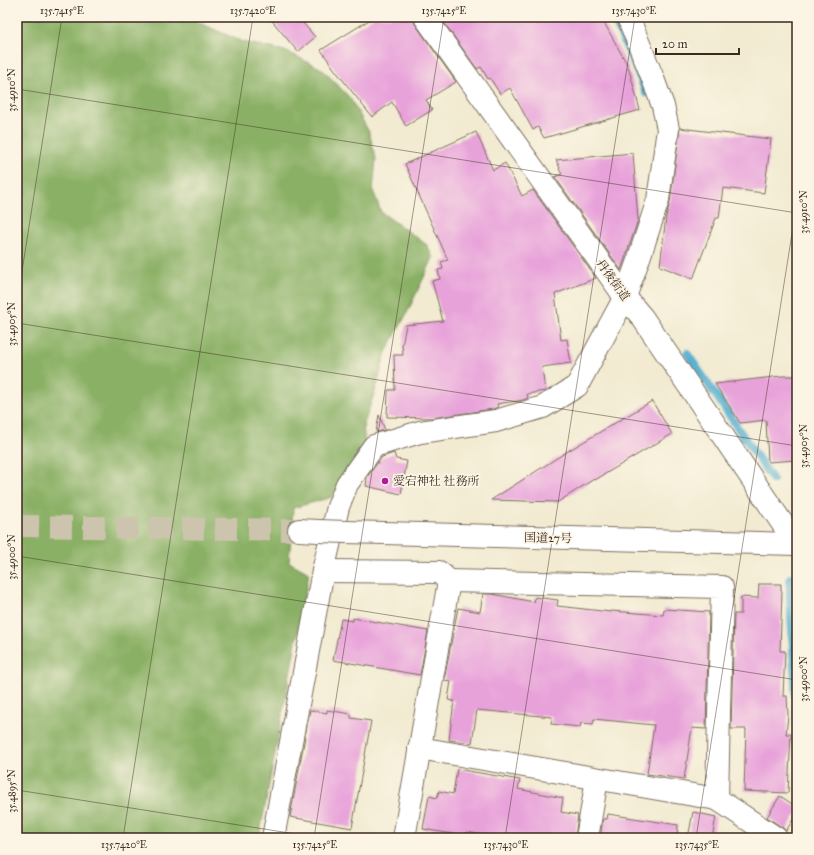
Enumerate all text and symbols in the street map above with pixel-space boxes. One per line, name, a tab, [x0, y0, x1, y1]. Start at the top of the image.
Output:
text: 135.7415°E	[40, 5, 84, 17]
text: 135.7420°E	[230, 5, 276, 17]
text: 135.7425°E	[422, 5, 466, 17]
text: 135.7430°E	[611, 5, 657, 17]
scale bar	[656, 30, 739, 56]
text: 20 m	[662, 37, 688, 51]
text: 35.4910°N	[6, 68, 18, 112]
text: 35.4910°N	[798, 190, 810, 234]
street label: 丹後街道	[593, 256, 633, 304]
text: 35.4905°N	[6, 301, 18, 346]
text: 35.4905°N	[798, 423, 810, 468]
place label: 愛宕神社 社務所	[393, 474, 480, 488]
marker: 愛宕神社 社務所	[380, 476, 390, 486]
street label: 国道27号	[524, 531, 572, 545]
text: 35.4900°N	[6, 534, 18, 580]
text: 35.4900°N	[798, 656, 810, 702]
text: 35.4895°N	[6, 769, 18, 813]
text: 135.7420°E	[101, 839, 147, 851]
text: 135.7425°E	[293, 839, 337, 851]
text: 135.7430°E	[483, 839, 529, 851]
text: 135.7435°E	[675, 839, 719, 851]

